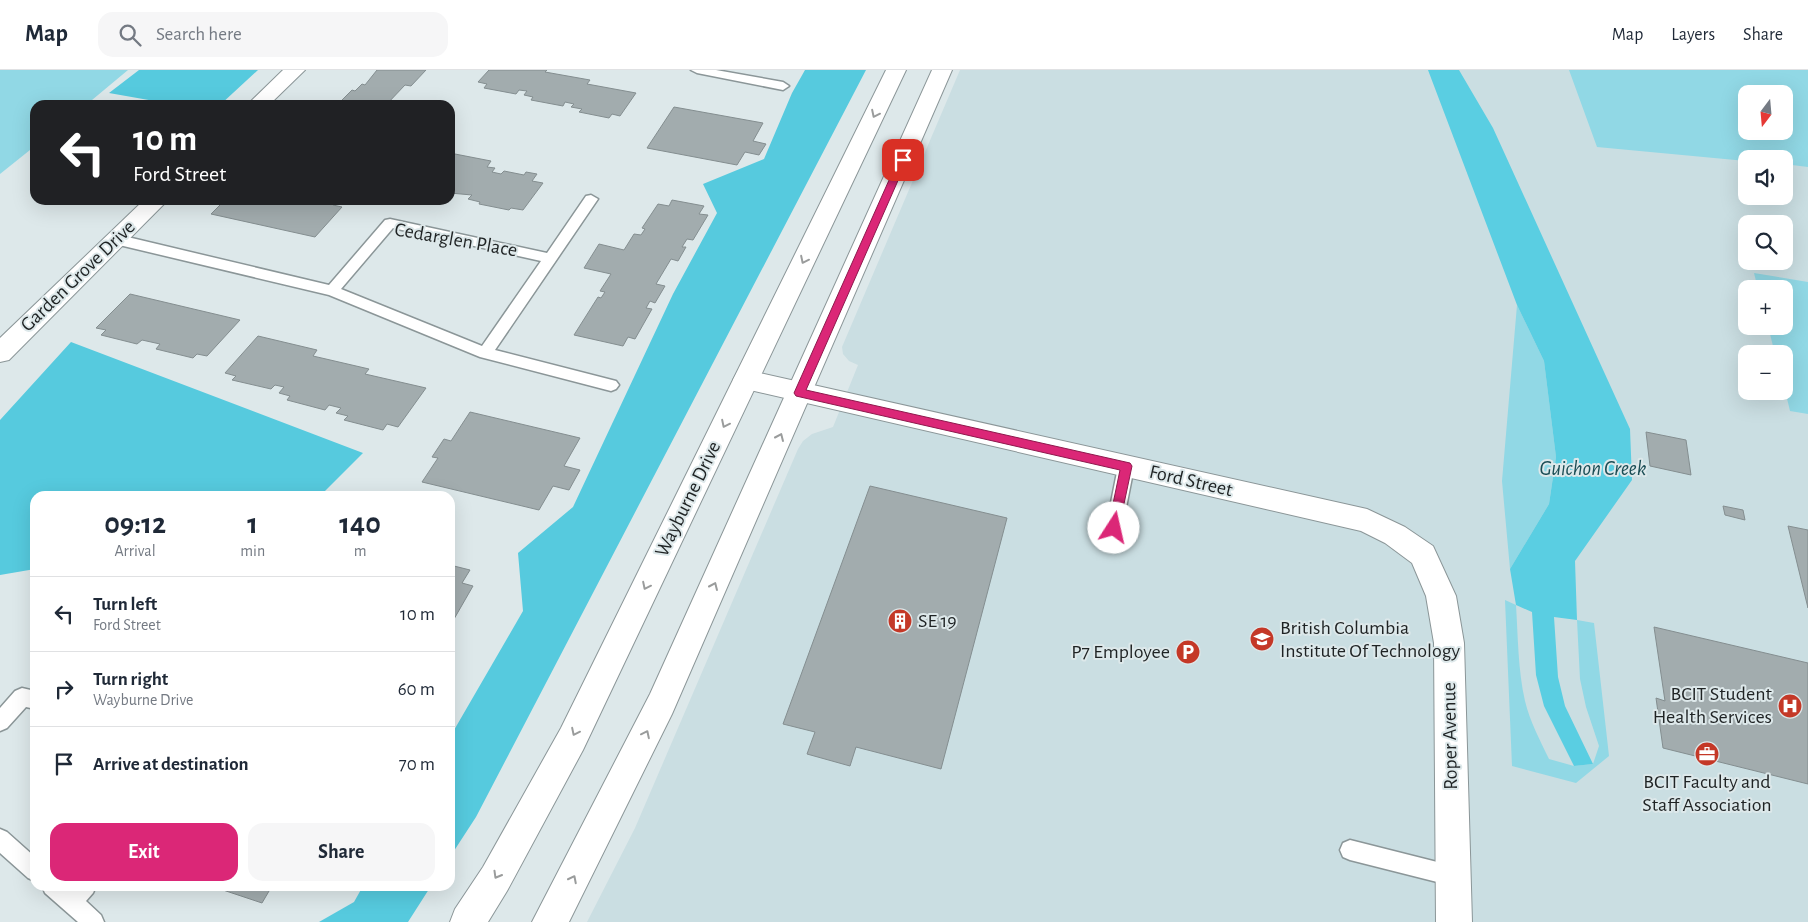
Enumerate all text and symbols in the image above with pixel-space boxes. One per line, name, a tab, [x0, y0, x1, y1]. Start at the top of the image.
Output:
search box	[98, 12, 448, 57]
icon: search	[116, 21, 144, 49]
text: Map	[25, 22, 68, 46]
text: Search here	[156, 25, 242, 44]
text: Map	[1612, 26, 1643, 44]
text: Layers	[1671, 26, 1715, 44]
text: Share	[1743, 26, 1783, 44]
north arrow	[1738, 85, 1792, 140]
map controls	[1738, 85, 1793, 400]
one-way arrow	[871, 109, 881, 118]
icon: left	[50, 120, 115, 185]
text: 10 m	[133, 122, 197, 157]
pin	[882, 139, 924, 181]
icon: arrive	[889, 146, 917, 174]
button: sound	[1738, 150, 1793, 205]
text: Ford Street	[133, 163, 226, 185]
button: search	[1738, 215, 1793, 270]
street label: Garden Grove Drive	[17, 217, 139, 335]
street label: Cedarglen Place	[393, 219, 519, 261]
one-way arrow	[800, 255, 810, 264]
button: +	[1738, 280, 1793, 335]
button: −	[1738, 345, 1793, 400]
one-way arrow	[721, 419, 731, 428]
one-way arrow	[773, 433, 784, 442]
street label: Wayburne Drive	[652, 438, 724, 560]
water label: Guichon Creek	[1540, 458, 1647, 479]
street label: Ford Street	[1147, 462, 1235, 500]
position arrow	[1087, 501, 1139, 553]
text: 09:12	[104, 509, 166, 539]
text: 1	[247, 509, 258, 539]
text: 140	[339, 509, 381, 539]
text: Arrival	[115, 543, 156, 559]
text: min	[240, 543, 265, 559]
text: m	[354, 543, 366, 559]
one-way arrow	[642, 581, 652, 590]
one-way arrow	[707, 582, 718, 591]
text: Turn left	[93, 595, 157, 614]
icon: left	[50, 600, 78, 628]
text: 10 m	[400, 605, 435, 624]
building icon: SE 19	[887, 608, 913, 634]
place label: SE 19	[918, 611, 957, 631]
text: Ford Street	[93, 617, 161, 633]
place label: British Columbia Institute Of Technology	[1280, 618, 1461, 661]
school or university icon: British Columbia Institute Of Technology	[1249, 626, 1275, 652]
parking icon: P7 Employee	[1175, 639, 1201, 665]
place label: P7 Employee	[1071, 642, 1170, 662]
text: Turn right	[93, 670, 168, 689]
icon: right	[50, 675, 78, 703]
text: 60 m	[398, 680, 435, 699]
street label: Roper Avenue	[1439, 682, 1461, 790]
place label: BCIT Student Health Services	[1653, 684, 1773, 727]
text: Wayburne Drive	[93, 692, 193, 708]
hospital icon: BCIT Student Health Services	[1777, 693, 1803, 719]
one-way arrow	[571, 727, 582, 736]
one-way arrow	[640, 730, 650, 739]
office icon: BCIT Faculty and Staff Association	[1694, 741, 1720, 767]
icon: arrive	[50, 750, 78, 778]
text: Arrive at destination	[93, 755, 249, 774]
text: 70 m	[399, 755, 435, 774]
place label: BCIT Faculty and Staff Association	[1642, 772, 1772, 815]
button: Exit	[50, 823, 238, 881]
button: Share	[248, 823, 435, 881]
one-way arrow	[494, 869, 504, 878]
one-way arrow	[567, 875, 577, 884]

